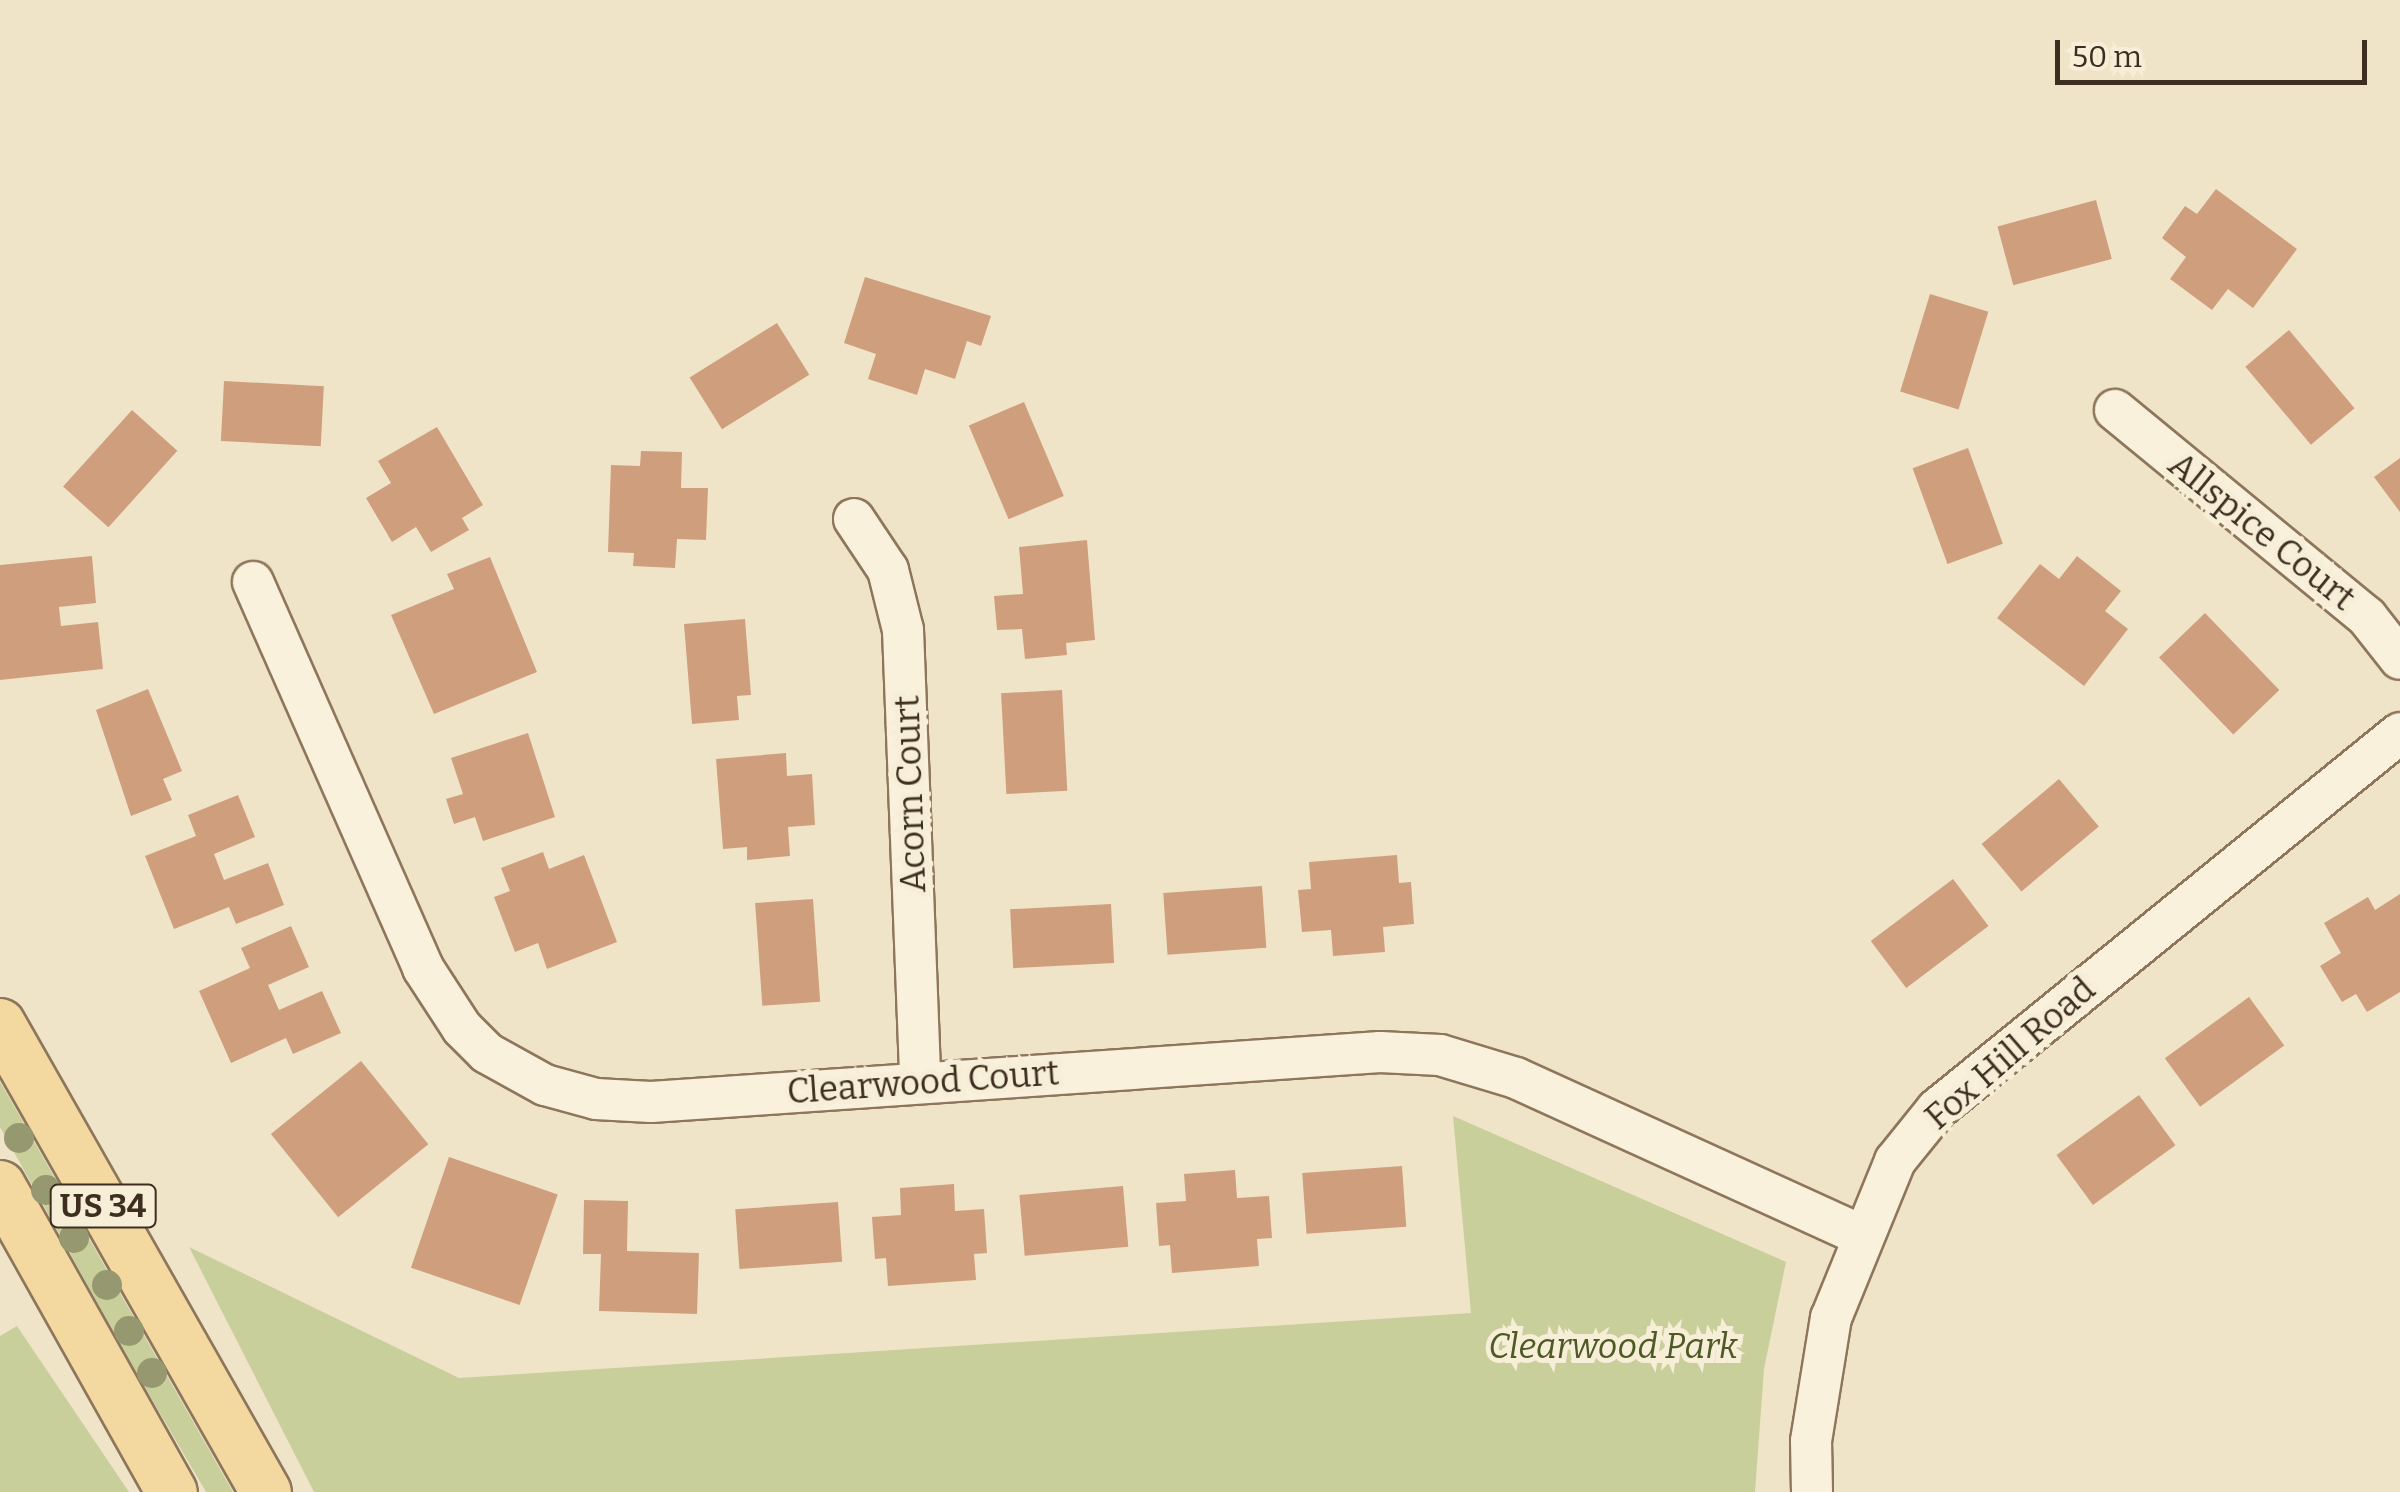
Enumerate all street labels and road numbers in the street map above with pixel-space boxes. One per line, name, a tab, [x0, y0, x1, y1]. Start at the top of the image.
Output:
street label: Allspice Court	[2160, 443, 2364, 619]
street label: Acorn Court	[886, 695, 934, 893]
street label: Fox Hill Road	[1917, 968, 2103, 1138]
street label: Clearwood Court	[786, 1052, 1060, 1112]
road number: US 34	[48, 1179, 158, 1233]

